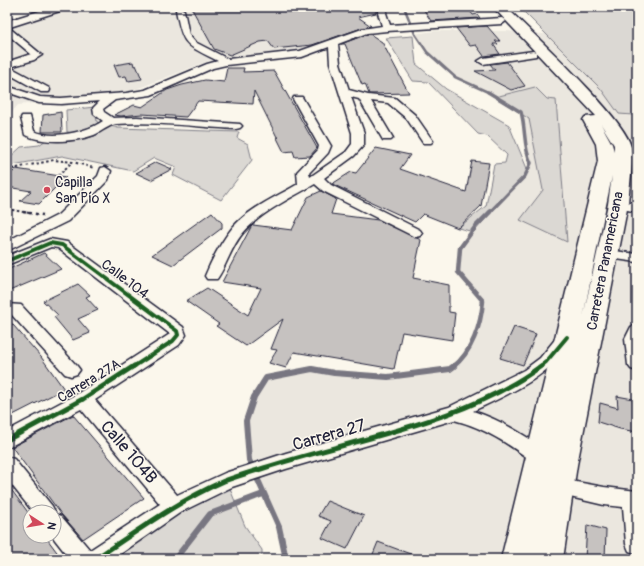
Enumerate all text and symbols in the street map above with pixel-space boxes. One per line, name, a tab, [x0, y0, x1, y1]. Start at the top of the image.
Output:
place label: Capilla San Pío X	[55, 174, 110, 207]
marker: Capilla San Pío X	[42, 185, 52, 195]
street label: Carretera Panamericana	[583, 190, 627, 332]
street label: Calle 104	[98, 256, 152, 302]
street label: Carrera 27A	[54, 356, 124, 406]
street label: Carrera 27	[290, 415, 368, 455]
street label: Calle 104B	[96, 416, 162, 488]
north arrow	[22, 504, 62, 544]
text: N	[44, 521, 58, 532]

